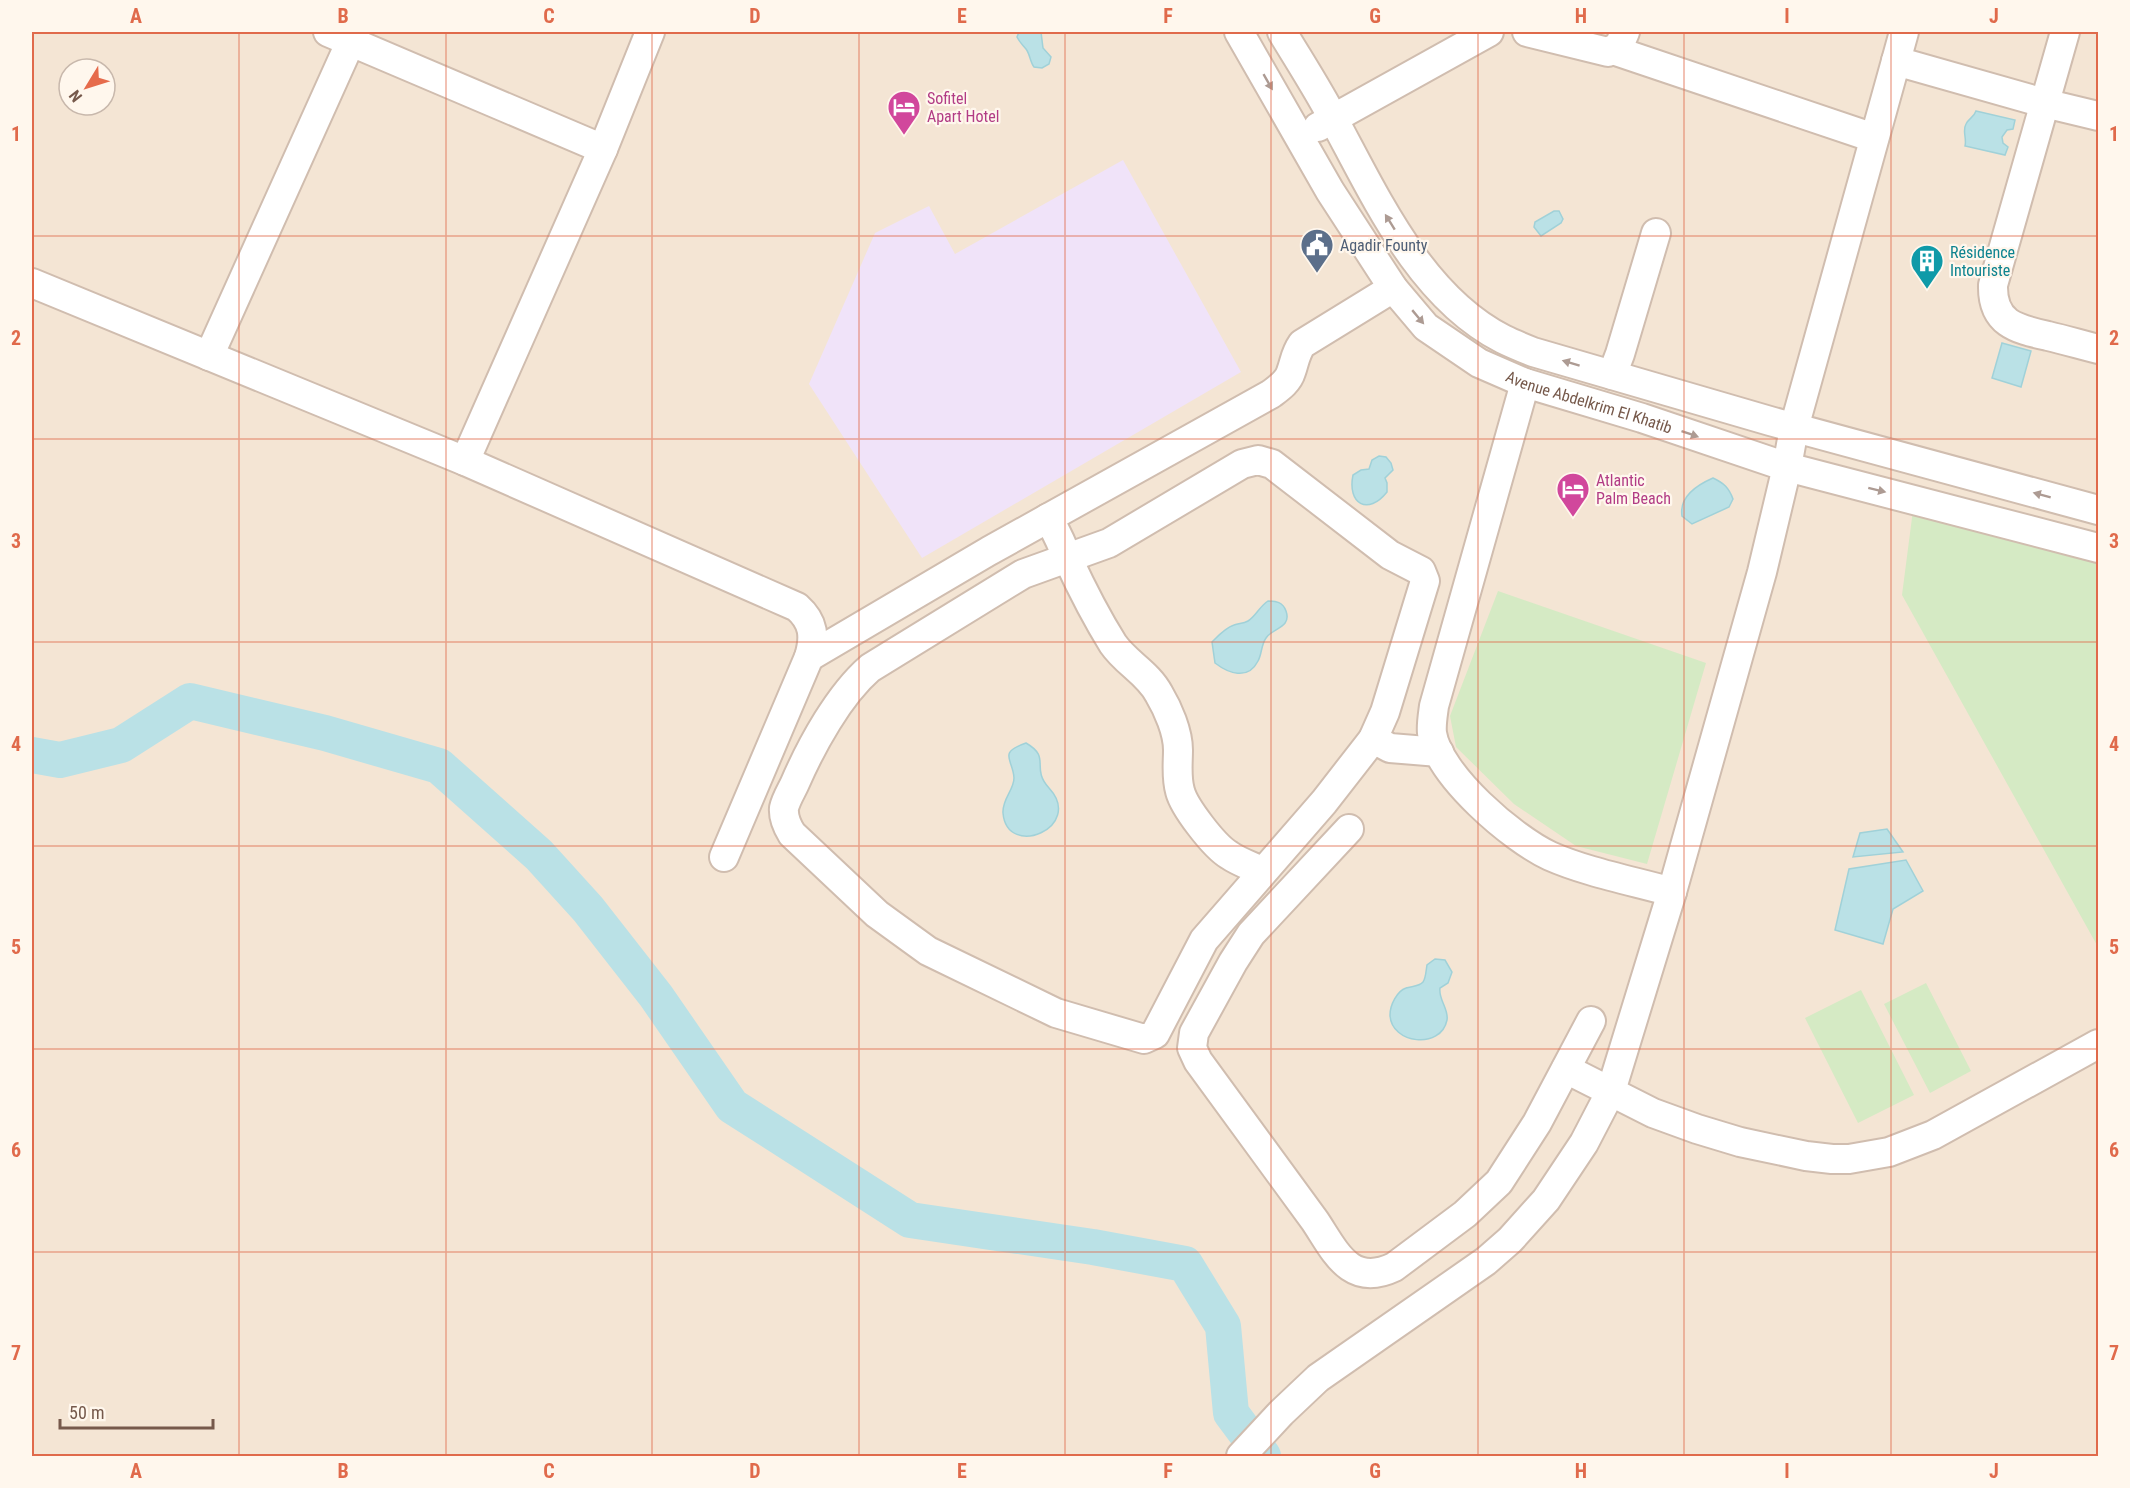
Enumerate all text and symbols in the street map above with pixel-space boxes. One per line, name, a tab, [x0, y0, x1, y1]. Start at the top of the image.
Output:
text: A	[130, 4, 142, 28]
text: B	[337, 4, 349, 28]
text: C	[543, 4, 555, 28]
text: D	[749, 4, 761, 28]
text: E	[957, 4, 967, 28]
text: F	[1163, 4, 1173, 28]
text: G	[1369, 4, 1381, 28]
text: H	[1575, 4, 1587, 28]
text: I	[1784, 4, 1790, 28]
text: J	[1989, 4, 1999, 28]
north arrow	[57, 57, 117, 117]
one-way arrow	[1263, 74, 1273, 91]
text: N	[65, 86, 86, 106]
hotel icon: Sofitel Apart Hotel	[886, 89, 922, 136]
place label: Sofitel Apart Hotel	[927, 89, 999, 126]
text: 1	[11, 122, 21, 146]
text: 1	[2109, 122, 2119, 146]
one-way arrow	[1385, 214, 1396, 230]
public building icon: Agadir Founty	[1299, 227, 1335, 274]
place label: Agadir Founty	[1340, 236, 1428, 255]
building icon: Résidence Intouriste	[1909, 243, 1945, 290]
place label: Résidence Intouriste	[1950, 243, 2015, 280]
one-way arrow	[1411, 309, 1424, 325]
text: 2	[11, 326, 21, 350]
text: 2	[2109, 326, 2119, 350]
one-way arrow	[1562, 358, 1580, 367]
street label: Avenue Abdelkrim El Khatib	[1503, 367, 1675, 438]
one-way arrow	[1681, 430, 1699, 439]
hotel icon: Atlantic Palm Beach	[1555, 471, 1591, 518]
place label: Atlantic Palm Beach	[1596, 471, 1671, 508]
one-way arrow	[1868, 485, 1886, 495]
one-way arrow	[2033, 489, 2051, 499]
text: 3	[11, 529, 21, 553]
text: 3	[2109, 529, 2119, 553]
text: 4	[11, 732, 21, 756]
text: 4	[2109, 732, 2119, 756]
text: 5	[11, 935, 21, 959]
text: 5	[2109, 935, 2119, 959]
text: 6	[11, 1138, 21, 1162]
text: 6	[2109, 1138, 2119, 1162]
text: 7	[11, 1341, 21, 1365]
text: 7	[2109, 1341, 2119, 1365]
scale bar	[60, 1392, 213, 1430]
text: 50 m	[69, 1402, 104, 1423]
text: A	[130, 1459, 142, 1483]
text: B	[337, 1459, 349, 1483]
text: C	[543, 1459, 555, 1483]
text: D	[749, 1459, 761, 1483]
text: E	[957, 1459, 967, 1483]
text: F	[1163, 1459, 1173, 1483]
text: G	[1369, 1459, 1381, 1483]
text: H	[1575, 1459, 1587, 1483]
text: I	[1784, 1459, 1790, 1483]
text: J	[1989, 1459, 1999, 1483]

